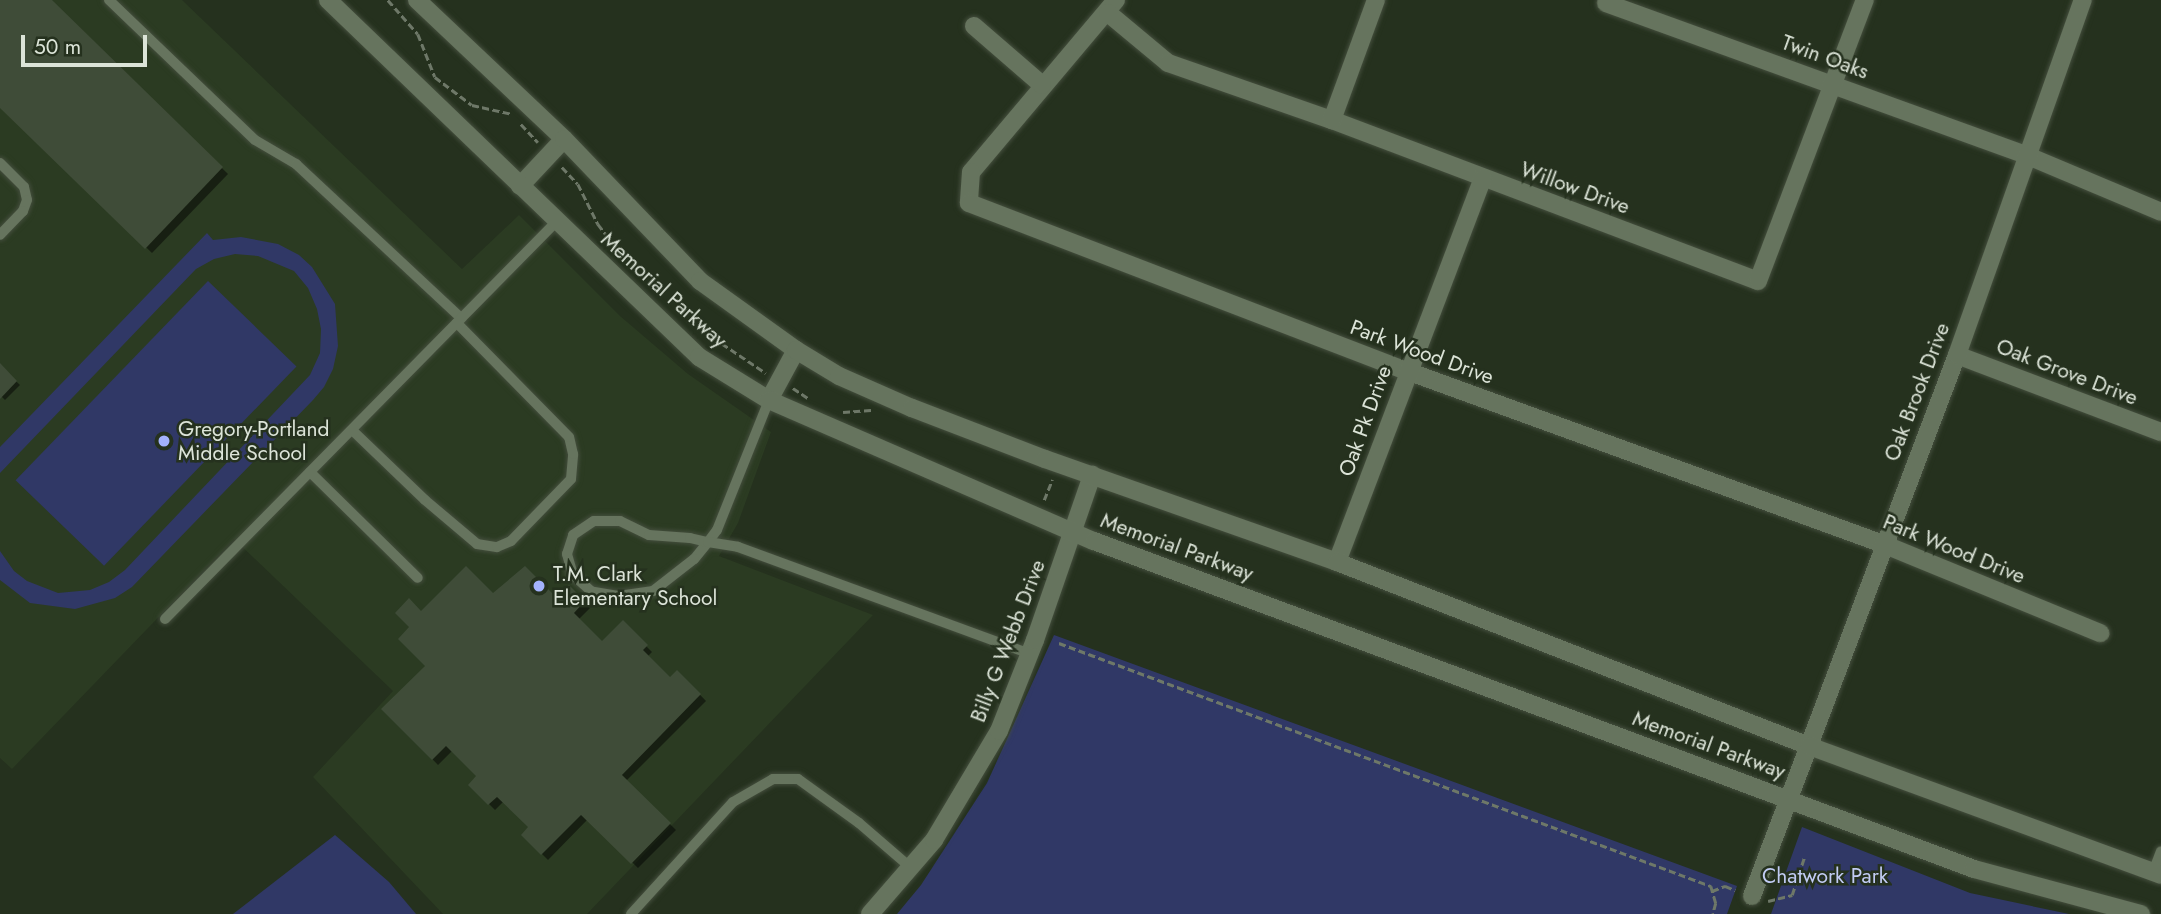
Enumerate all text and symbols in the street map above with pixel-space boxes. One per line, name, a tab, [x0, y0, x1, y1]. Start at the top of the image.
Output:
scale bar	[24, 21, 150, 65]
street label: Twin Oaks	[1778, 30, 1872, 84]
text: 50 m	[34, 32, 81, 62]
street label: Willow Drive	[1517, 157, 1633, 219]
street label: Memorial Parkway	[596, 227, 732, 353]
street label: Park Wood Drive	[1347, 314, 1497, 390]
street label: Oak Brook Drive	[1879, 319, 1955, 465]
street label: Oak Grove Drive	[1993, 333, 2141, 411]
street label: Oak Pk Drive	[1333, 362, 1397, 480]
place label: Gregory-Portland Middle School	[178, 416, 329, 466]
marker: Gregory-Portland Middle School	[156, 433, 172, 449]
street label: Memorial Parkway	[1097, 508, 1257, 586]
street label: Park Wood Drive	[1879, 509, 2029, 589]
street label: Billy G Webb Drive	[965, 556, 1051, 726]
place label: T.M. Clark Elementary School	[553, 561, 717, 611]
marker: T.M. Clark Elementary School	[531, 578, 547, 594]
street label: Memorial Parkway	[1629, 706, 1789, 784]
park label: Chatwork Park	[1762, 863, 1888, 889]

